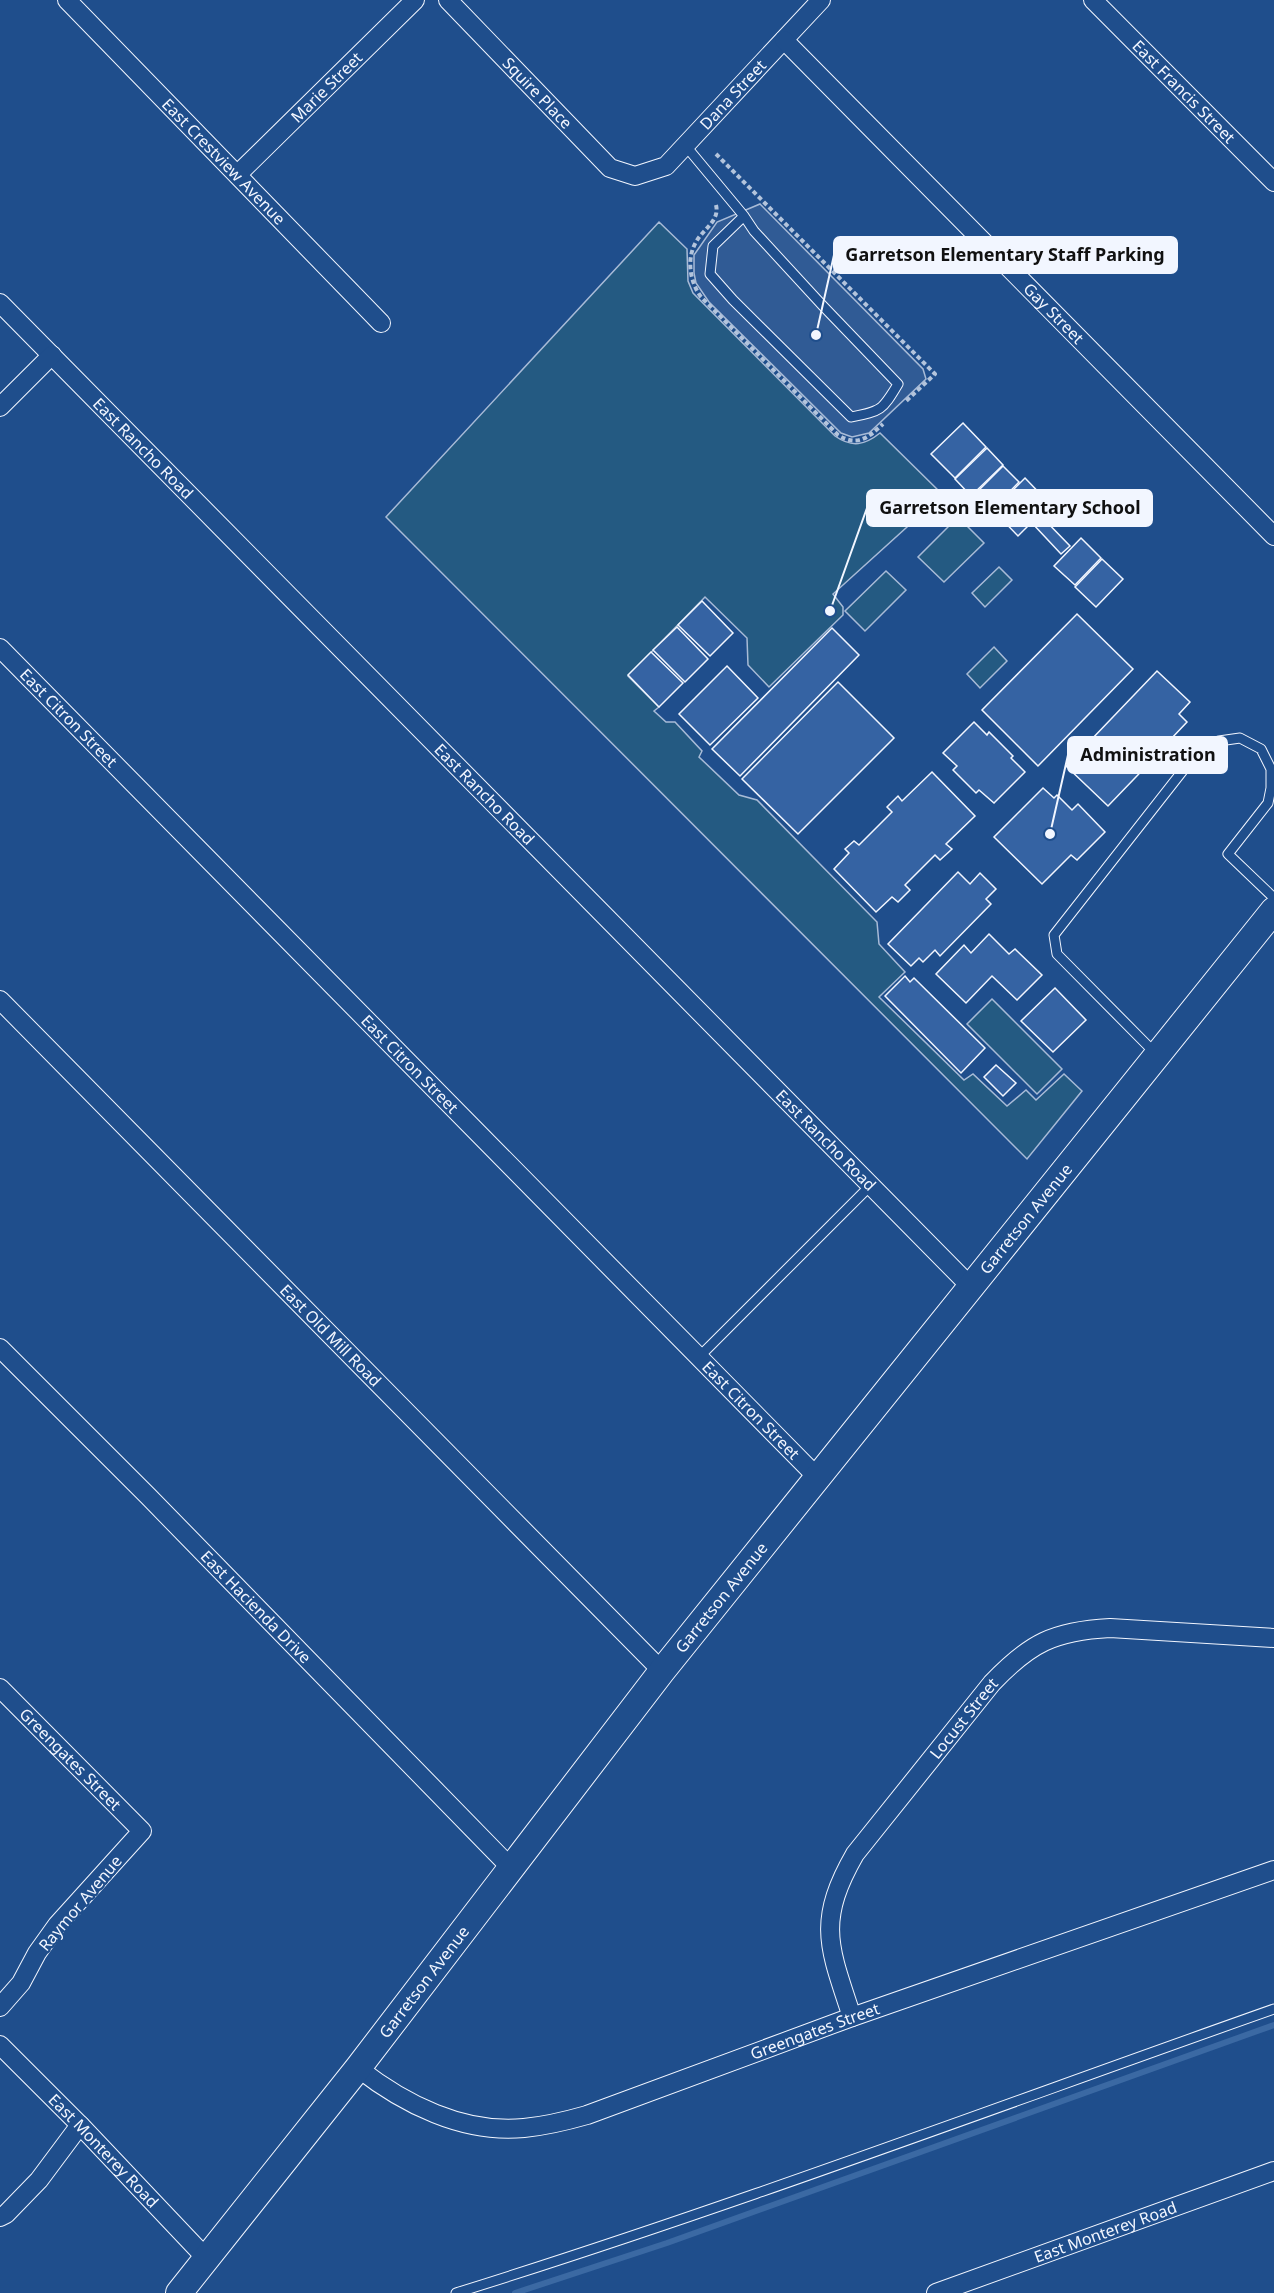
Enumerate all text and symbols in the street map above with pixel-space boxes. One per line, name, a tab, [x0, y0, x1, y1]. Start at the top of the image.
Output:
street label: East Francis Street	[1128, 35, 1240, 148]
street label: Marie Street	[286, 47, 367, 127]
street label: Squire Place	[498, 52, 577, 134]
street label: Dana Street	[695, 55, 771, 134]
street label: East Crestview Avenue	[157, 93, 290, 229]
callout: Garretson Elementary Staff Parking	[834, 237, 1177, 273]
text: Garretson Elementary Staff Parking	[845, 242, 1165, 266]
street label: Gay Street	[1019, 278, 1089, 349]
street label: East Rancho Road	[88, 393, 198, 504]
callout: Garretson Elementary School	[867, 490, 1152, 526]
text: Garretson Elementary School	[879, 495, 1141, 519]
street label: East Citron Street	[15, 664, 123, 772]
callout: Administration	[1068, 737, 1227, 773]
street label: East Rancho Road	[430, 739, 540, 850]
text: Administration	[1080, 742, 1216, 766]
street label: East Citron Street	[356, 1010, 464, 1118]
street label: East Rancho Road	[771, 1085, 881, 1196]
street label: Garretson Avenue	[975, 1159, 1077, 1279]
street label: East Old Mill Road	[275, 1279, 386, 1391]
street label: East Citron Street	[698, 1356, 805, 1464]
street label: Garretson Avenue	[670, 1538, 772, 1657]
street label: East Hacienda Drive	[196, 1545, 316, 1668]
street label: Locust Street	[925, 1672, 1003, 1763]
street label: Greengates Street	[15, 1703, 126, 1815]
street label: Raymor Avenue	[33, 1850, 127, 1956]
street label: Garretson Avenue	[374, 1921, 474, 2043]
street label: Greengates Street	[747, 1997, 883, 2065]
street label: East Monterey Road	[44, 2089, 164, 2212]
street label: East Monterey Road	[1031, 2196, 1180, 2268]

